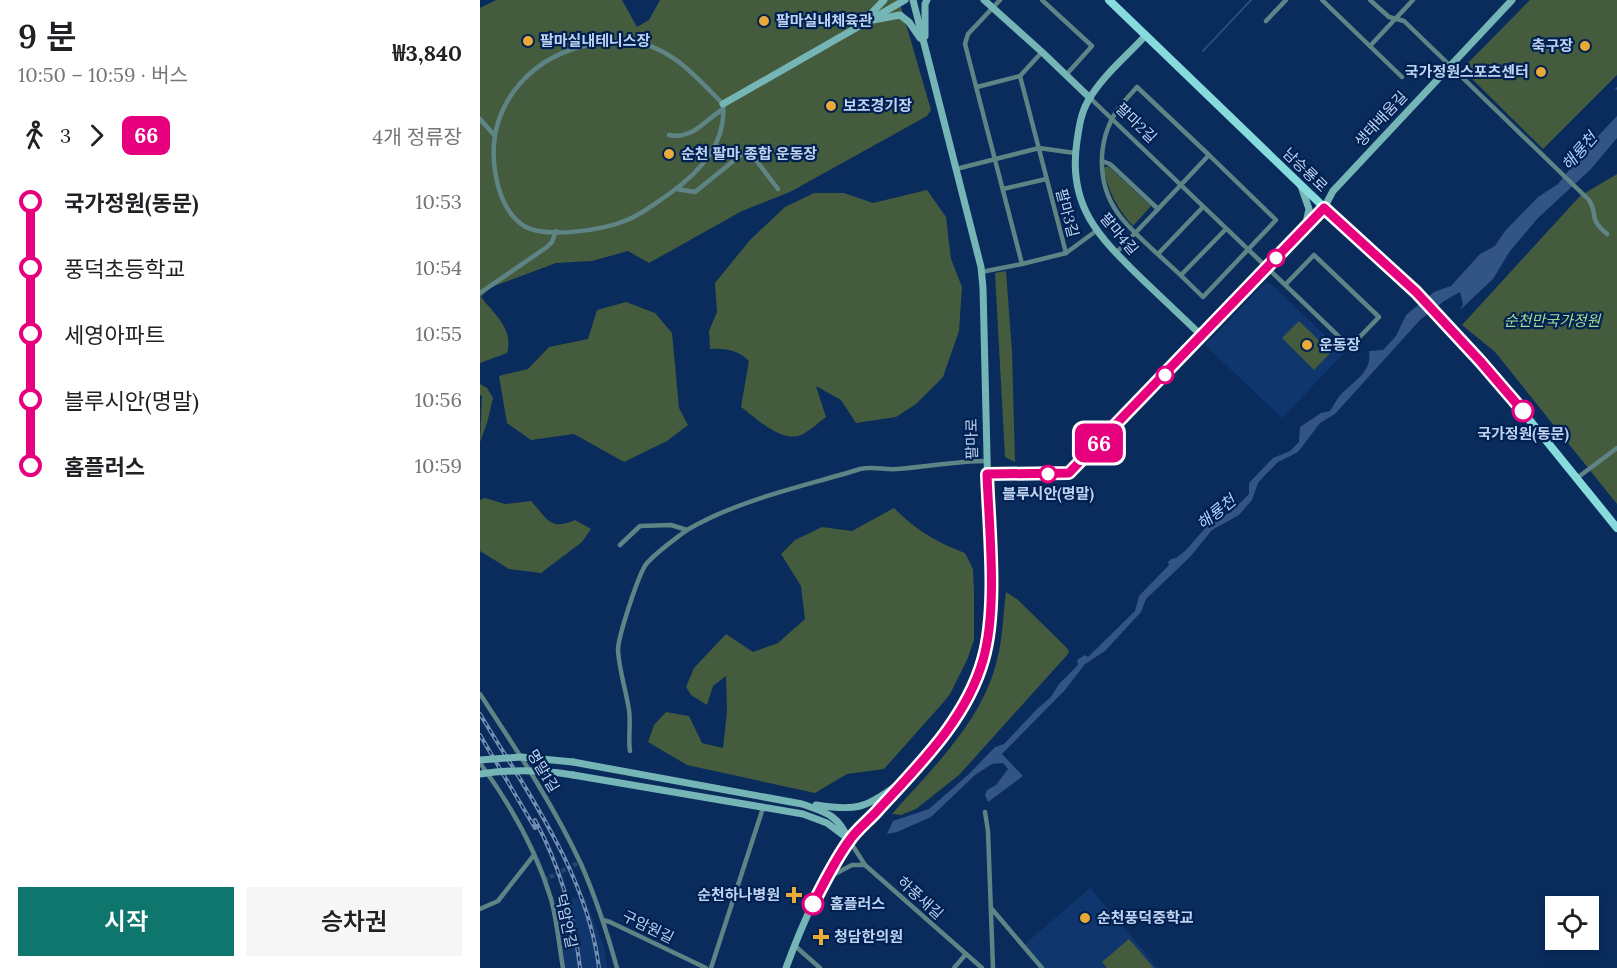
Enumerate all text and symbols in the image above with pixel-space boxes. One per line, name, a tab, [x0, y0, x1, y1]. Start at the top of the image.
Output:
place label: 팔마실내체육관	[776, 11, 873, 30]
marker: 팔마실내체육관	[757, 14, 771, 28]
text: 9 분	[18, 15, 76, 57]
place label: 팔마실내테니스장	[540, 31, 651, 50]
marker: 팔마실내테니스장	[521, 34, 535, 48]
place label: 축구장	[1532, 36, 1573, 55]
text: ₩3,840	[393, 39, 462, 67]
marker: 축구장	[1578, 39, 1592, 53]
text: 10:50 – 10:59 · 버스	[18, 62, 188, 87]
place label: 국가정원스포츠센터	[1405, 62, 1529, 81]
marker: 국가정원스포츠센터	[1534, 65, 1548, 79]
street label: 생태배움길	[1350, 87, 1411, 150]
place label: 보조경기장	[843, 96, 912, 115]
marker: 보조경기장	[824, 99, 838, 113]
street label: 팔마2길	[1112, 99, 1161, 147]
icon: walk	[18, 119, 51, 152]
icon: forward	[80, 119, 113, 152]
text: 66	[134, 122, 158, 149]
text: 3	[60, 123, 71, 148]
text: 4개 정류장	[372, 124, 462, 149]
water label: 해룡천	[1557, 126, 1603, 174]
place label: 순천 팔마 종합 운동장	[681, 144, 817, 163]
street label: 남승룡로	[1279, 144, 1332, 196]
marker: 순천 팔마 종합 운동장	[662, 147, 676, 161]
street label: 팔마3길	[1052, 186, 1083, 239]
text: 국가정원(동문)	[64, 189, 198, 217]
text: 10:53	[415, 189, 462, 214]
street label: 팔마4길	[1096, 209, 1143, 259]
unlabelled marker	[1267, 249, 1285, 267]
text: 풍덕초등학교	[64, 255, 185, 283]
text: 10:54	[416, 255, 462, 280]
park label: 순천만국가정원	[1504, 311, 1601, 330]
text: 세영아파트	[64, 321, 165, 349]
text: 10:55	[416, 321, 462, 346]
place label: 운동장	[1319, 335, 1361, 354]
marker: 운동장	[1300, 338, 1314, 352]
unlabelled marker	[1156, 366, 1174, 384]
text: 블루시안(명말)	[64, 387, 199, 415]
text: 10:56	[415, 387, 462, 412]
marker: 국가정원(동문)	[1512, 400, 1534, 422]
street label: 팔마로	[962, 418, 981, 460]
line badge: 66	[1072, 424, 1126, 462]
place label: 국가정원(동문)	[1477, 424, 1569, 444]
text: 66	[1087, 430, 1111, 457]
text: 홈플러스	[64, 453, 145, 481]
text: 10:59	[415, 453, 462, 478]
marker: 블루시안(명말)	[1039, 465, 1057, 483]
place label: 블루시안(명말)	[1002, 484, 1094, 504]
water label: 해룡천	[1193, 489, 1241, 534]
street label: 명말1길	[523, 746, 564, 796]
street label: 하풍새길	[893, 872, 947, 923]
place label: 순천하나병원	[697, 885, 780, 904]
marker: 순천하나병원	[785, 886, 803, 904]
button: 시작	[18, 887, 234, 956]
button: 승차권	[246, 887, 462, 956]
street label: 덕암안길	[551, 892, 582, 950]
marker: 홈플러스	[802, 893, 824, 915]
place label: 홈플러스	[830, 894, 885, 913]
map controls	[1545, 896, 1599, 950]
button: locate	[1545, 896, 1599, 950]
street label: 구암원길	[619, 906, 677, 947]
place label: 순천풍덕중학교	[1097, 908, 1194, 927]
marker: 순천풍덕중학교	[1078, 911, 1092, 925]
place label: 청담한의원	[834, 927, 903, 946]
marker: 청담한의원	[812, 928, 830, 946]

